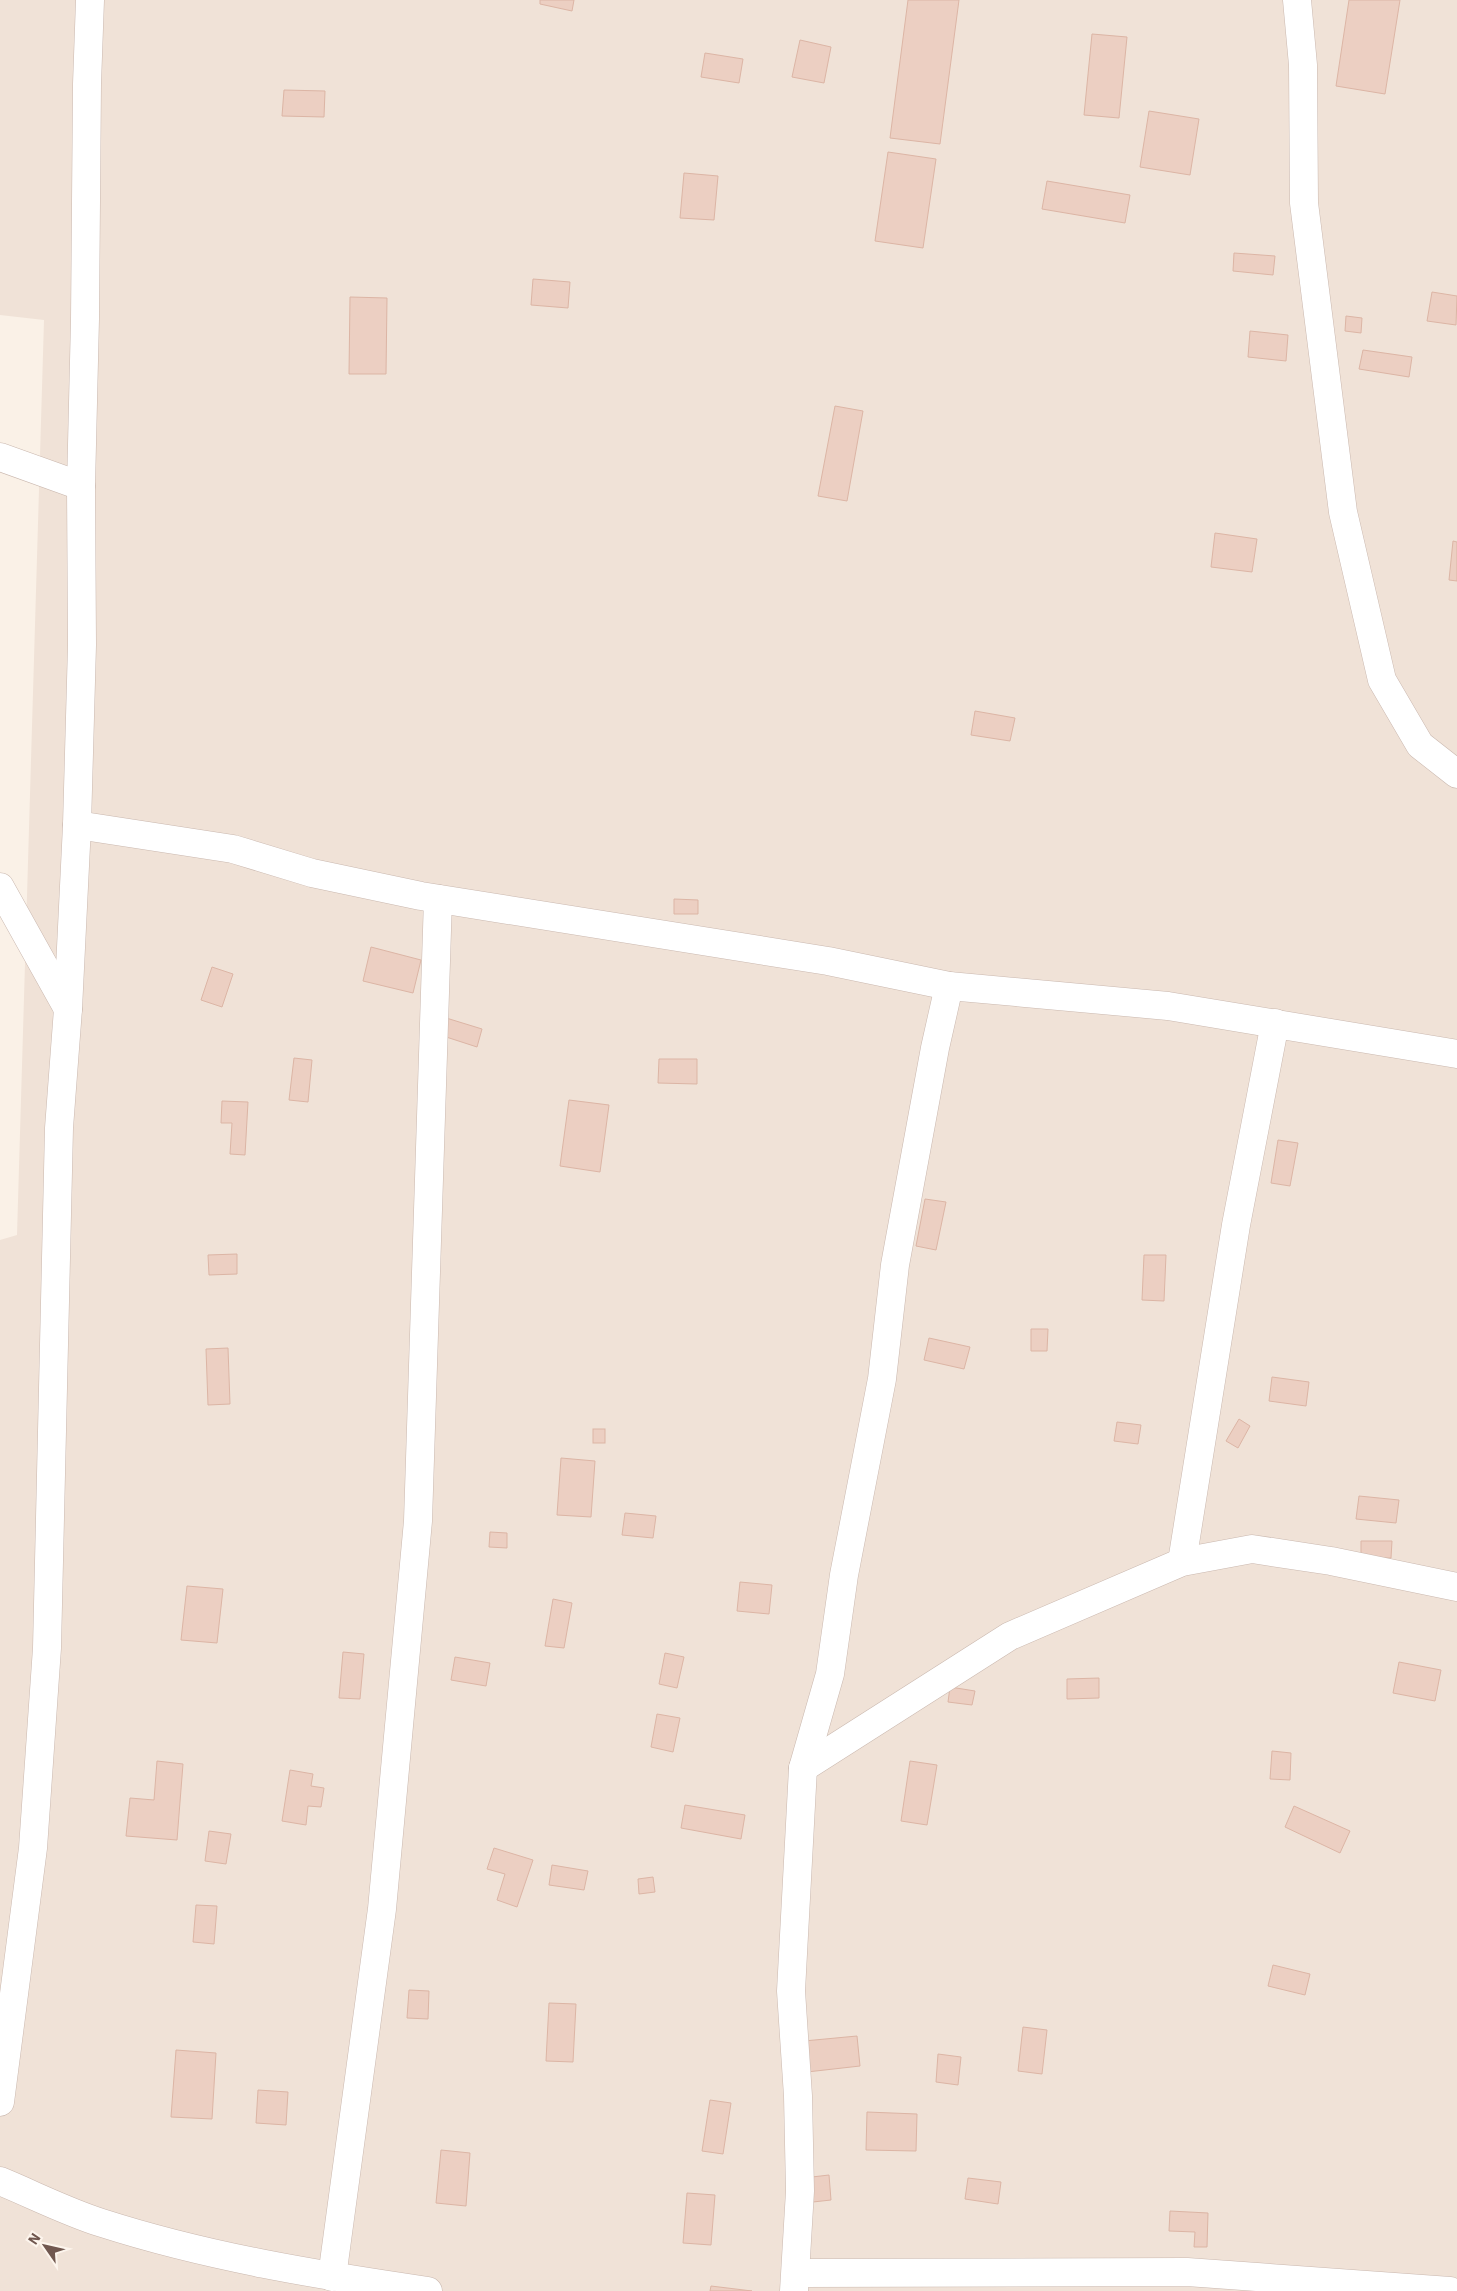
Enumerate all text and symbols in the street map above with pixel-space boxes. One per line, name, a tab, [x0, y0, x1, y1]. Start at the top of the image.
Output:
north arrow	[20, 2221, 70, 2271]
text: N	[24, 2229, 45, 2248]

